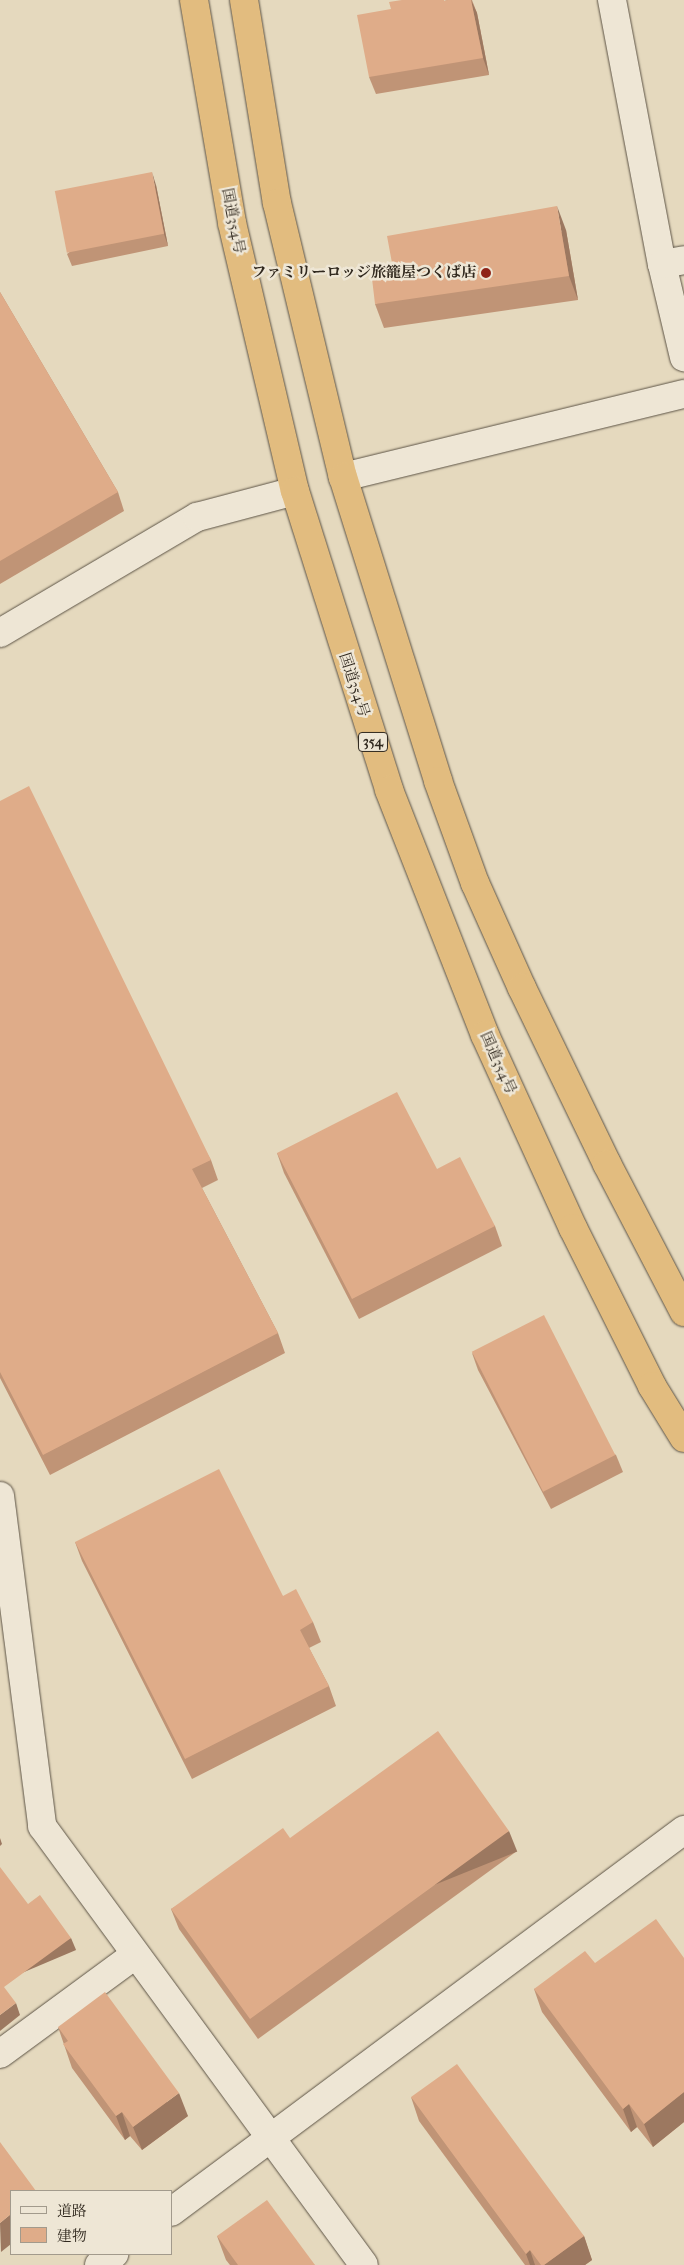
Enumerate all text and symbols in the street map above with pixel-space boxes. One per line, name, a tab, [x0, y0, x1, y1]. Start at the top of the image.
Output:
street label: 国道354号	[218, 187, 248, 255]
place label: ファミリーロッジ旅籠屋つくば店	[251, 264, 476, 282]
marker: ファミリーロッジ旅籠屋つくば店	[480, 267, 492, 279]
street label: 国道354号	[335, 651, 373, 719]
road number: 354	[357, 730, 389, 754]
street label: 国道354号	[476, 1029, 520, 1097]
legend	[10, 2190, 172, 2255]
text: 道路	[57, 2202, 87, 2220]
text: 建物	[57, 2227, 87, 2245]

